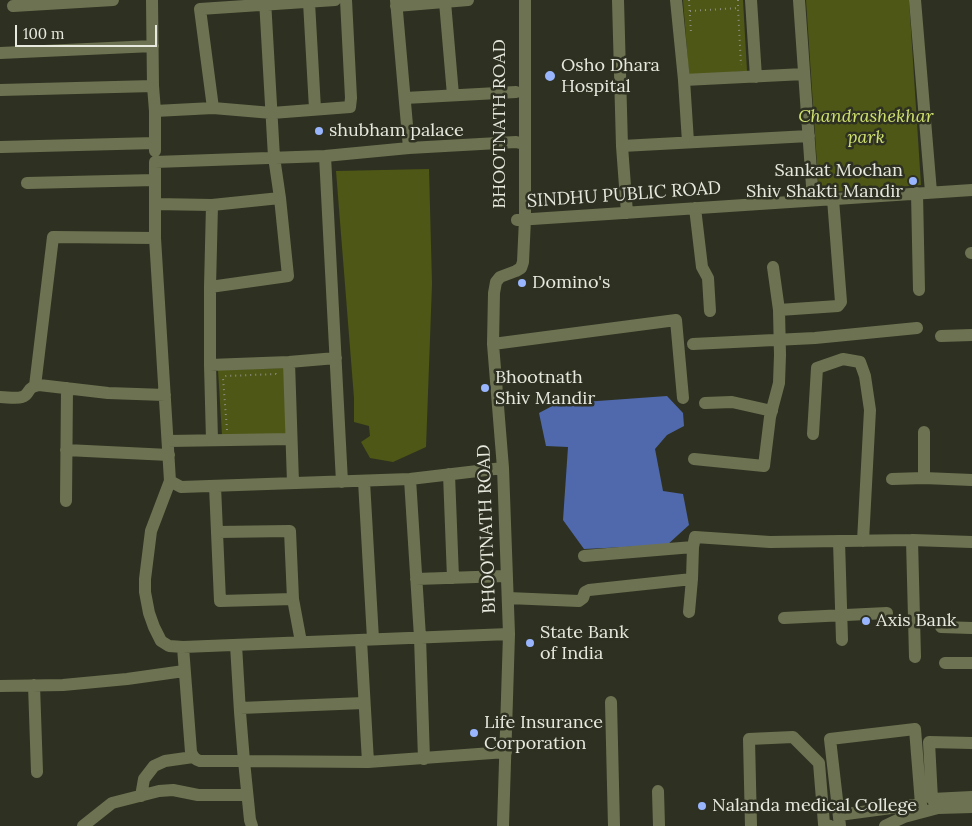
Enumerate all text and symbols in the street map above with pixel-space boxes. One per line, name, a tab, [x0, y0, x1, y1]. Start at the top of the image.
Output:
scale bar	[18, 15, 160, 47]
text: 100 m	[23, 24, 64, 43]
street label: BHOOTNATH ROAD	[489, 39, 511, 209]
place label: Osho Dhara Hospital	[561, 55, 660, 98]
marker: Osho Dhara Hospital	[543, 69, 557, 83]
park label: Chandrashekhar park	[798, 106, 934, 148]
place label: shubham palace	[329, 120, 464, 142]
marker: shubham palace	[313, 125, 325, 137]
place label: Sankat Mochan Shiv Shakti Mandir	[746, 160, 903, 202]
marker: Sankat Mochan Shiv Shakti Mandir	[907, 175, 919, 187]
street label: SINDHU PUBLIC ROAD	[526, 177, 722, 213]
place label: Domino's	[532, 272, 610, 294]
marker: Domino's	[516, 277, 528, 289]
place label: Bhootnath Shiv Mandir	[495, 367, 595, 409]
marker: Bhootnath Shiv Mandir	[479, 382, 491, 394]
street label: BHOOTNATH ROAD	[473, 444, 501, 614]
place label: Axis Bank	[876, 610, 956, 632]
marker: Axis Bank	[860, 615, 872, 627]
place label: State Bank of India	[540, 622, 629, 664]
marker: State Bank of India	[524, 637, 536, 649]
place label: Life Insurance Corporation	[484, 712, 603, 754]
marker: Life Insurance Corporation	[468, 727, 480, 739]
place label: Nalanda medical College	[712, 795, 917, 817]
marker: Nalanda medical College	[696, 800, 708, 812]

